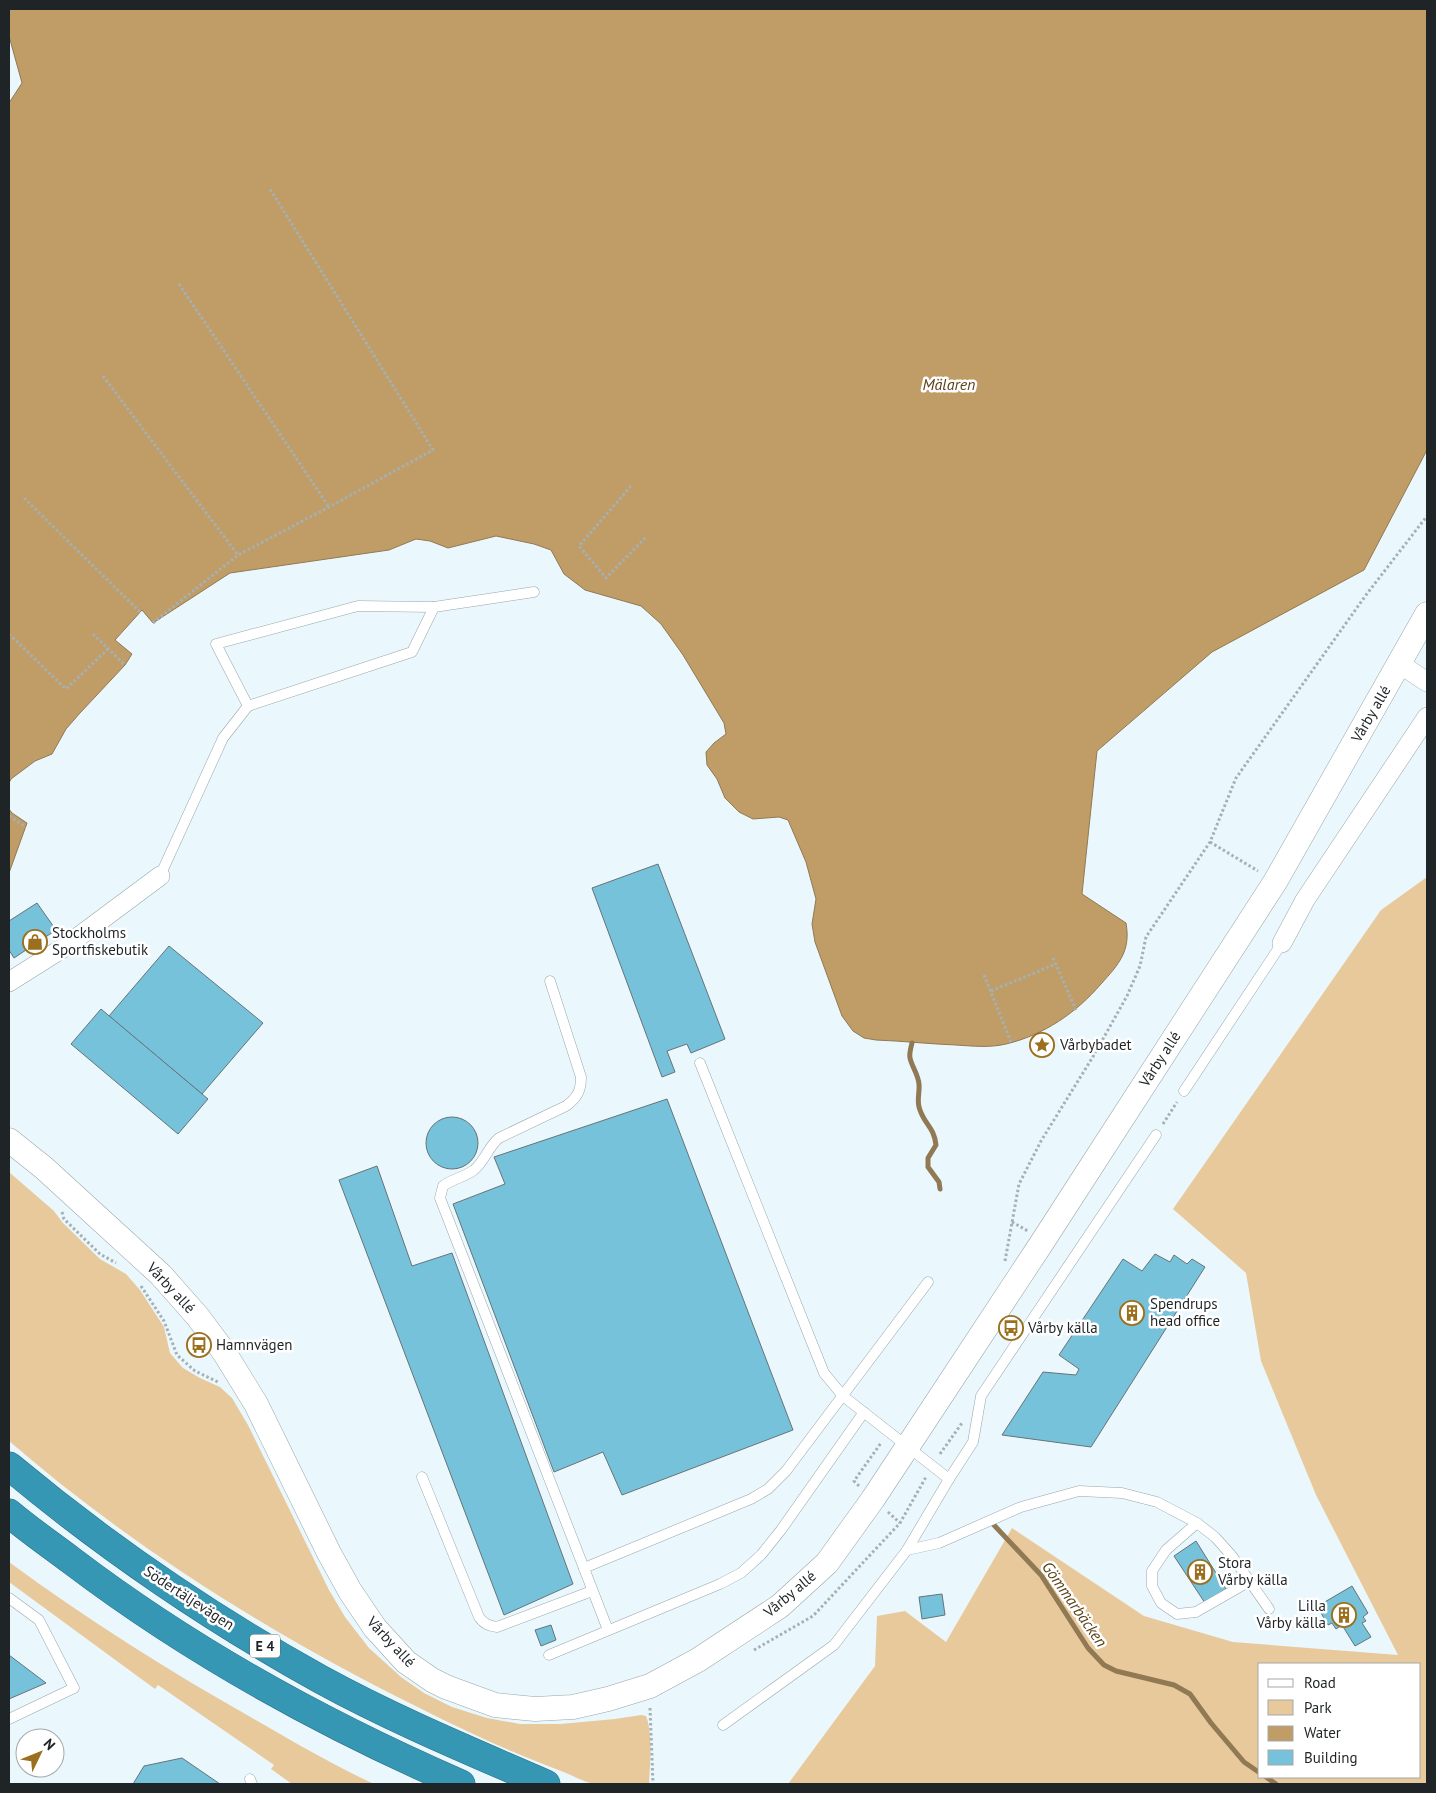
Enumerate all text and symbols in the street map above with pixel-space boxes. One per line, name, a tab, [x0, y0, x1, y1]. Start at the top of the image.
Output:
water label: Mälaren	[923, 374, 975, 394]
street label: Vårby allé	[1346, 682, 1394, 746]
place label: Stockholms Sportfiskebutik	[52, 923, 149, 959]
shop icon: Stockholms Sportfiskebutik	[22, 929, 48, 955]
street label: Vårby allé	[1134, 1027, 1185, 1091]
place icon: Vårbybadet	[1029, 1032, 1055, 1058]
place label: Vårbybadet	[1059, 1035, 1132, 1054]
street label: Vårby allé	[142, 1258, 200, 1317]
place label: Spendrups head office	[1150, 1294, 1220, 1330]
building icon: Spendrups head office	[1119, 1300, 1145, 1326]
bus stop icon: Vårby källa	[998, 1315, 1024, 1341]
place label: Vårby källa	[1027, 1318, 1098, 1337]
bus stop icon: Hamnvägen	[186, 1332, 212, 1358]
place label: Hamnvägen	[216, 1335, 292, 1354]
place label: Stora Vårby källa	[1217, 1553, 1288, 1589]
water label: Gömmarbäcken	[1038, 1557, 1112, 1651]
building icon: Stora Vårby källa	[1187, 1559, 1213, 1585]
street label: Södertäljevägen	[140, 1561, 238, 1634]
street label: Vårby allé	[759, 1566, 820, 1622]
place label: Lilla Vårby källa	[1255, 1596, 1326, 1632]
building icon: Lilla Vårby källa	[1331, 1602, 1357, 1628]
street label: Vårby allé	[362, 1612, 420, 1671]
road number: E 4	[250, 1634, 280, 1658]
legend	[1258, 1663, 1421, 1778]
text: Road	[1304, 1673, 1336, 1692]
text: Park	[1304, 1698, 1332, 1717]
text: Water	[1304, 1723, 1341, 1742]
north arrow	[15, 1728, 65, 1778]
text: N	[40, 1735, 59, 1754]
text: Building	[1304, 1748, 1358, 1767]

